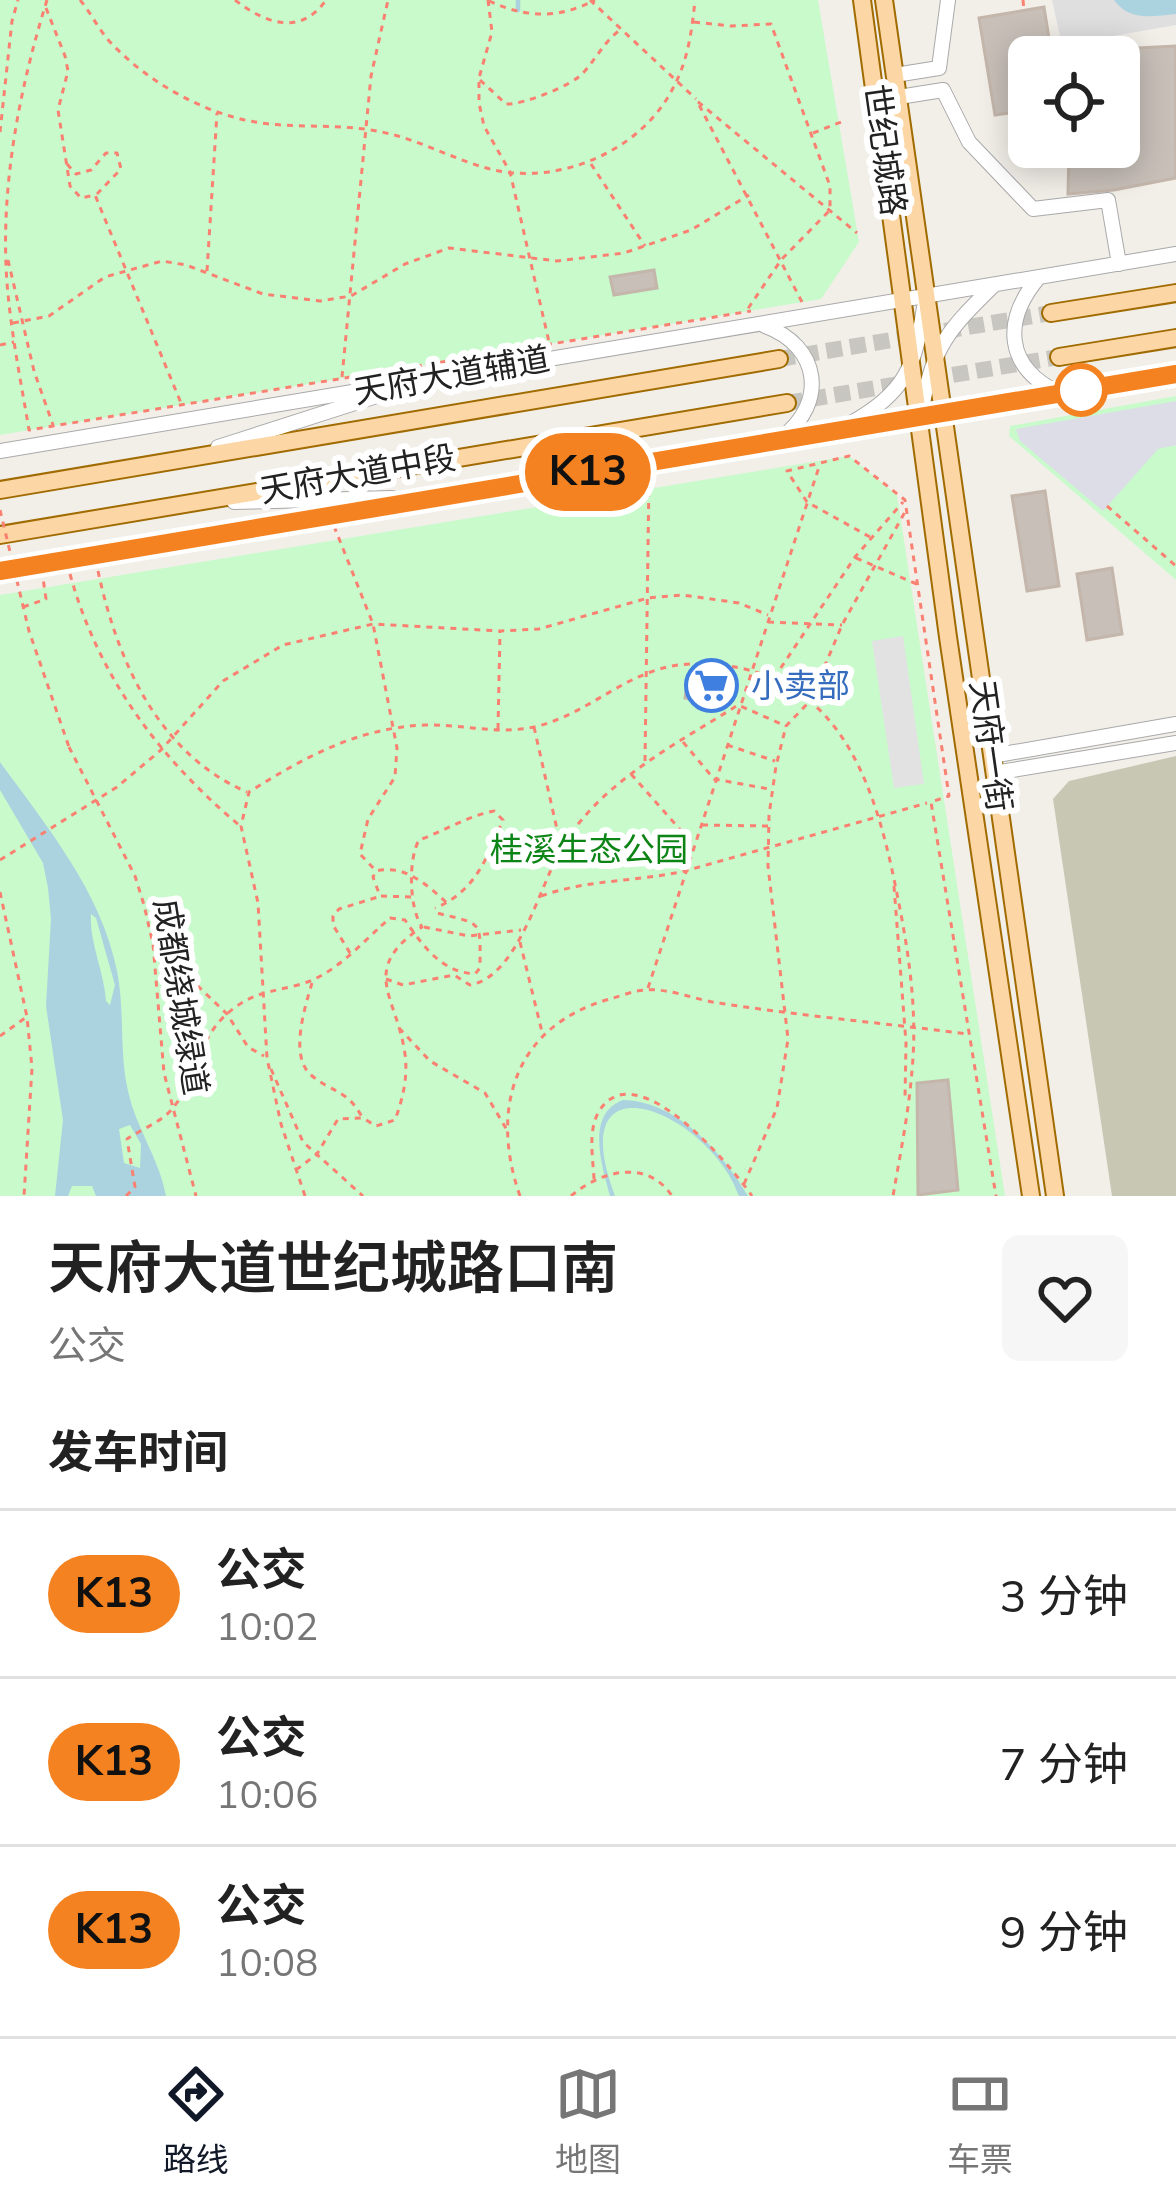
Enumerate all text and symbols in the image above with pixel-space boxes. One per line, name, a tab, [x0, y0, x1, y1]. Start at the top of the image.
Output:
map controls	[1008, 36, 1140, 168]
button: locate	[1008, 36, 1140, 168]
street label: 世纪城路	[853, 82, 915, 218]
street label: 天府大道辅道	[351, 337, 553, 415]
unlabelled marker	[1056, 365, 1106, 415]
line badge: K13	[519, 433, 657, 511]
street label: 天府大道中段	[257, 436, 459, 514]
text: K13	[549, 443, 627, 500]
supermarket icon: 小卖部	[684, 658, 740, 714]
place label: 小卖部	[751, 664, 850, 709]
street label: 天府一街	[959, 678, 1021, 814]
park label: 桂溪生态公园	[490, 828, 688, 873]
street label: 成都绕城绿道	[142, 896, 218, 1098]
text: 天府大道世纪城路口南	[48, 1230, 618, 1308]
button: heart	[1002, 1235, 1128, 1361]
text: 公交	[48, 1320, 126, 1373]
text: 发车时间	[48, 1423, 228, 1484]
text: 公交	[216, 1540, 306, 1601]
text: K13	[75, 1565, 153, 1622]
text: 3 分钟	[999, 1567, 1128, 1628]
text: 10:02	[216, 1601, 319, 1654]
text: 公交	[216, 1708, 306, 1769]
text: K13	[75, 1733, 153, 1790]
text: 7 分钟	[999, 1735, 1128, 1796]
text: 10:06	[216, 1769, 319, 1822]
text: 公交	[216, 1876, 306, 1937]
text: K13	[75, 1901, 153, 1958]
text: 9 分钟	[999, 1903, 1128, 1964]
text: 10:08	[216, 1937, 319, 1990]
tab: 路线	[163, 2061, 229, 2183]
tab: 地图	[555, 2061, 621, 2183]
tab: 车票	[947, 2061, 1013, 2183]

